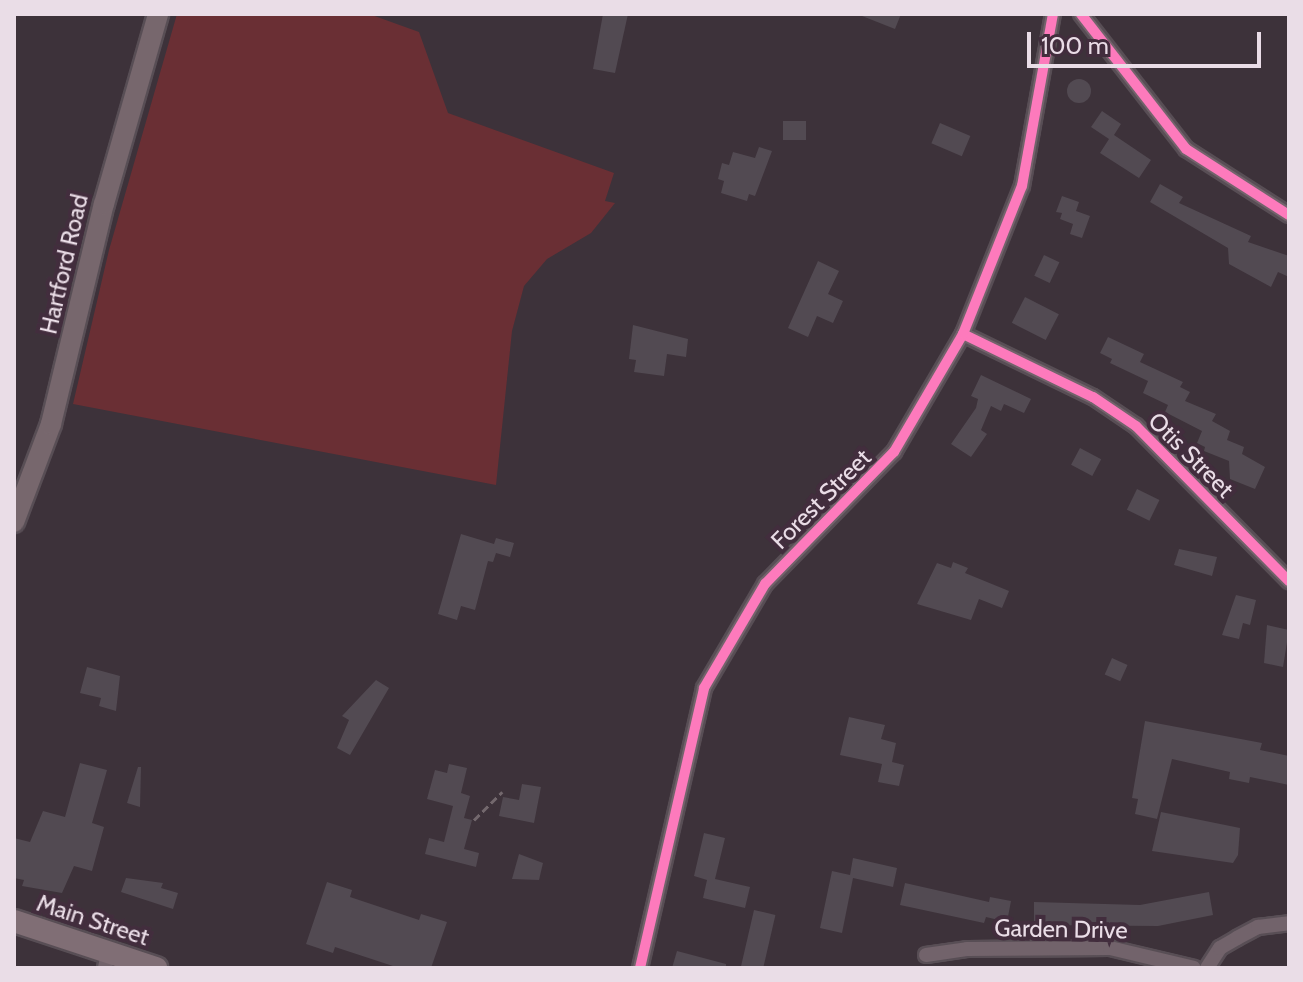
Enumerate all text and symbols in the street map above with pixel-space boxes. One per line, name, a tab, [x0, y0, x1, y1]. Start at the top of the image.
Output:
scale bar	[1031, 16, 1265, 66]
text: 100 m	[1041, 31, 1109, 60]
street label: Hartford Road	[34, 191, 94, 337]
street label: Otis Street	[1142, 406, 1240, 504]
street label: Forest Street	[765, 443, 877, 555]
street label: Main Street	[33, 888, 153, 952]
street label: Garden Drive	[994, 913, 1128, 945]

